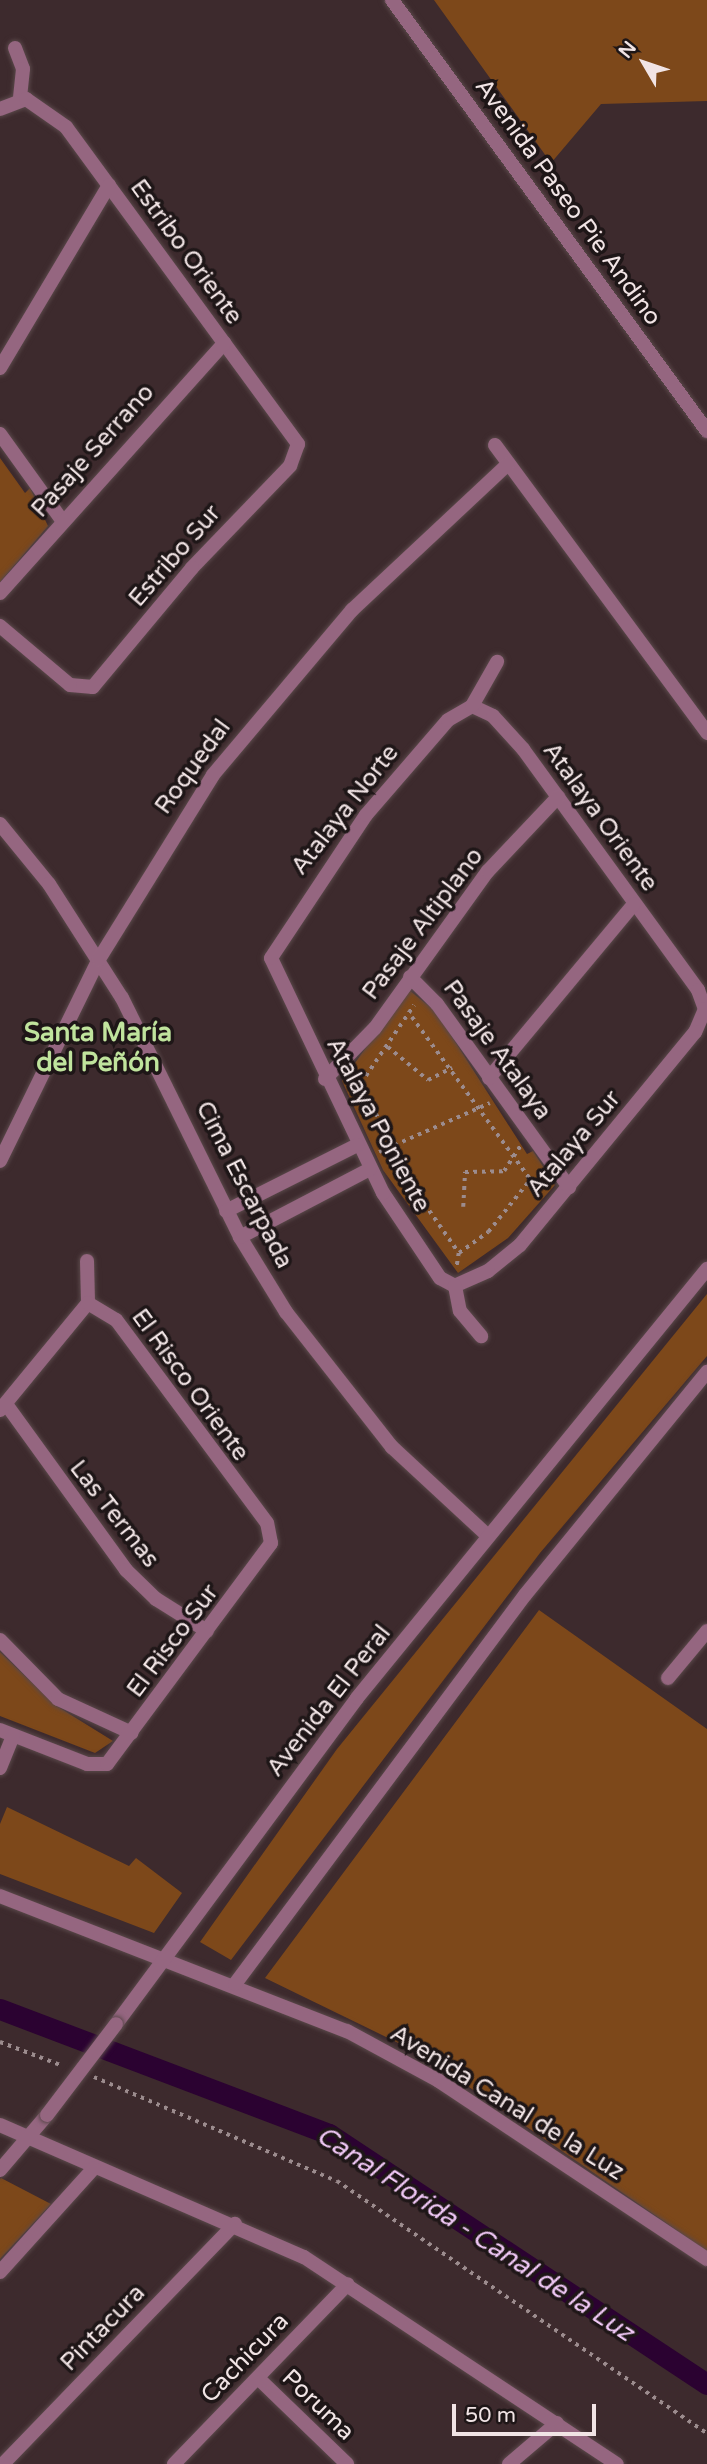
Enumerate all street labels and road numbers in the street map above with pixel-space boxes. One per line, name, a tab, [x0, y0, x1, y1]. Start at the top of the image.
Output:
street label: Avenida Paseo Pie Andino	[469, 73, 667, 331]
street label: Estribo Oriente	[124, 174, 248, 330]
street label: Pasaje Serrano	[26, 378, 160, 524]
street label: Estribo Sur	[123, 499, 227, 613]
street label: Roquedal	[149, 714, 237, 820]
street label: Atalaya Oriente	[536, 737, 664, 897]
street label: Atalaya Norte	[285, 739, 405, 881]
street label: Pasaje Altiplano	[357, 842, 489, 1006]
street label: Pasaje Atalaya	[437, 975, 557, 1125]
street label: Atalaya Poniente	[320, 1033, 436, 1217]
street label: Atalaya Sur	[521, 1085, 627, 1203]
street label: Cima Escarpada	[189, 1097, 299, 1273]
street label: El Risco Oriente	[125, 1303, 255, 1467]
street label: Las Termas	[63, 1455, 165, 1573]
street label: El Risco Sur	[121, 1579, 225, 1703]
street label: Avenida El Peral	[261, 1620, 397, 1782]
street label: Avenida Canal de la Luz	[385, 2019, 629, 2187]
street label: Pintacura	[55, 2279, 151, 2377]
street label: Cachicura	[195, 2307, 295, 2409]
street label: Poruma	[276, 2363, 360, 2447]

